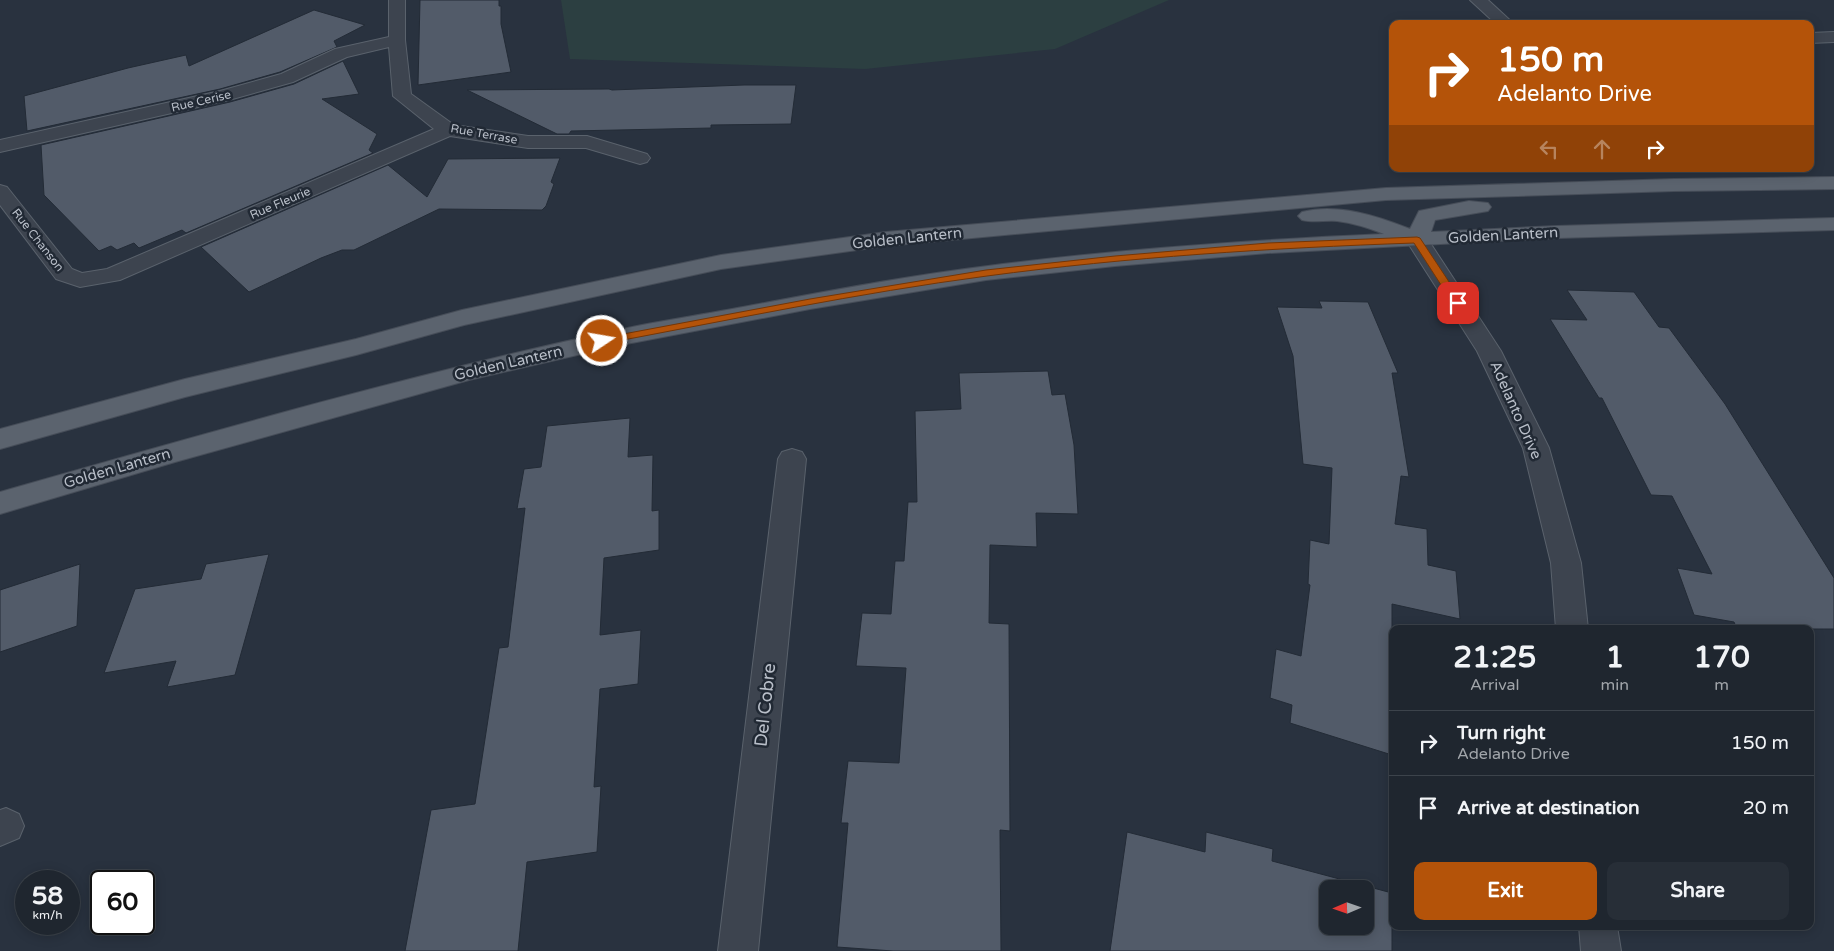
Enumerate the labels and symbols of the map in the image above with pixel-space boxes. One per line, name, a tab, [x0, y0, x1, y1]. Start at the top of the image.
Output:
street label: Rue Cerise	[170, 87, 232, 115]
street label: Rue Terrase	[450, 121, 519, 147]
street label: Rue Fleurie	[248, 184, 313, 222]
street label: Rue Chanson	[9, 206, 67, 274]
street label: Golden Lantern	[851, 223, 963, 253]
street label: Golden Lantern	[1447, 223, 1559, 247]
pin	[1437, 282, 1479, 324]
position arrow	[575, 314, 627, 366]
street label: Golden Lantern	[452, 342, 564, 384]
street label: Adelanto Drive	[1486, 358, 1546, 462]
street label: Golden Lantern	[62, 444, 172, 492]
street label: Del Cobre	[750, 662, 780, 748]
speed limit sign: 60	[90, 870, 155, 935]
north arrow	[1319, 880, 1374, 935]

